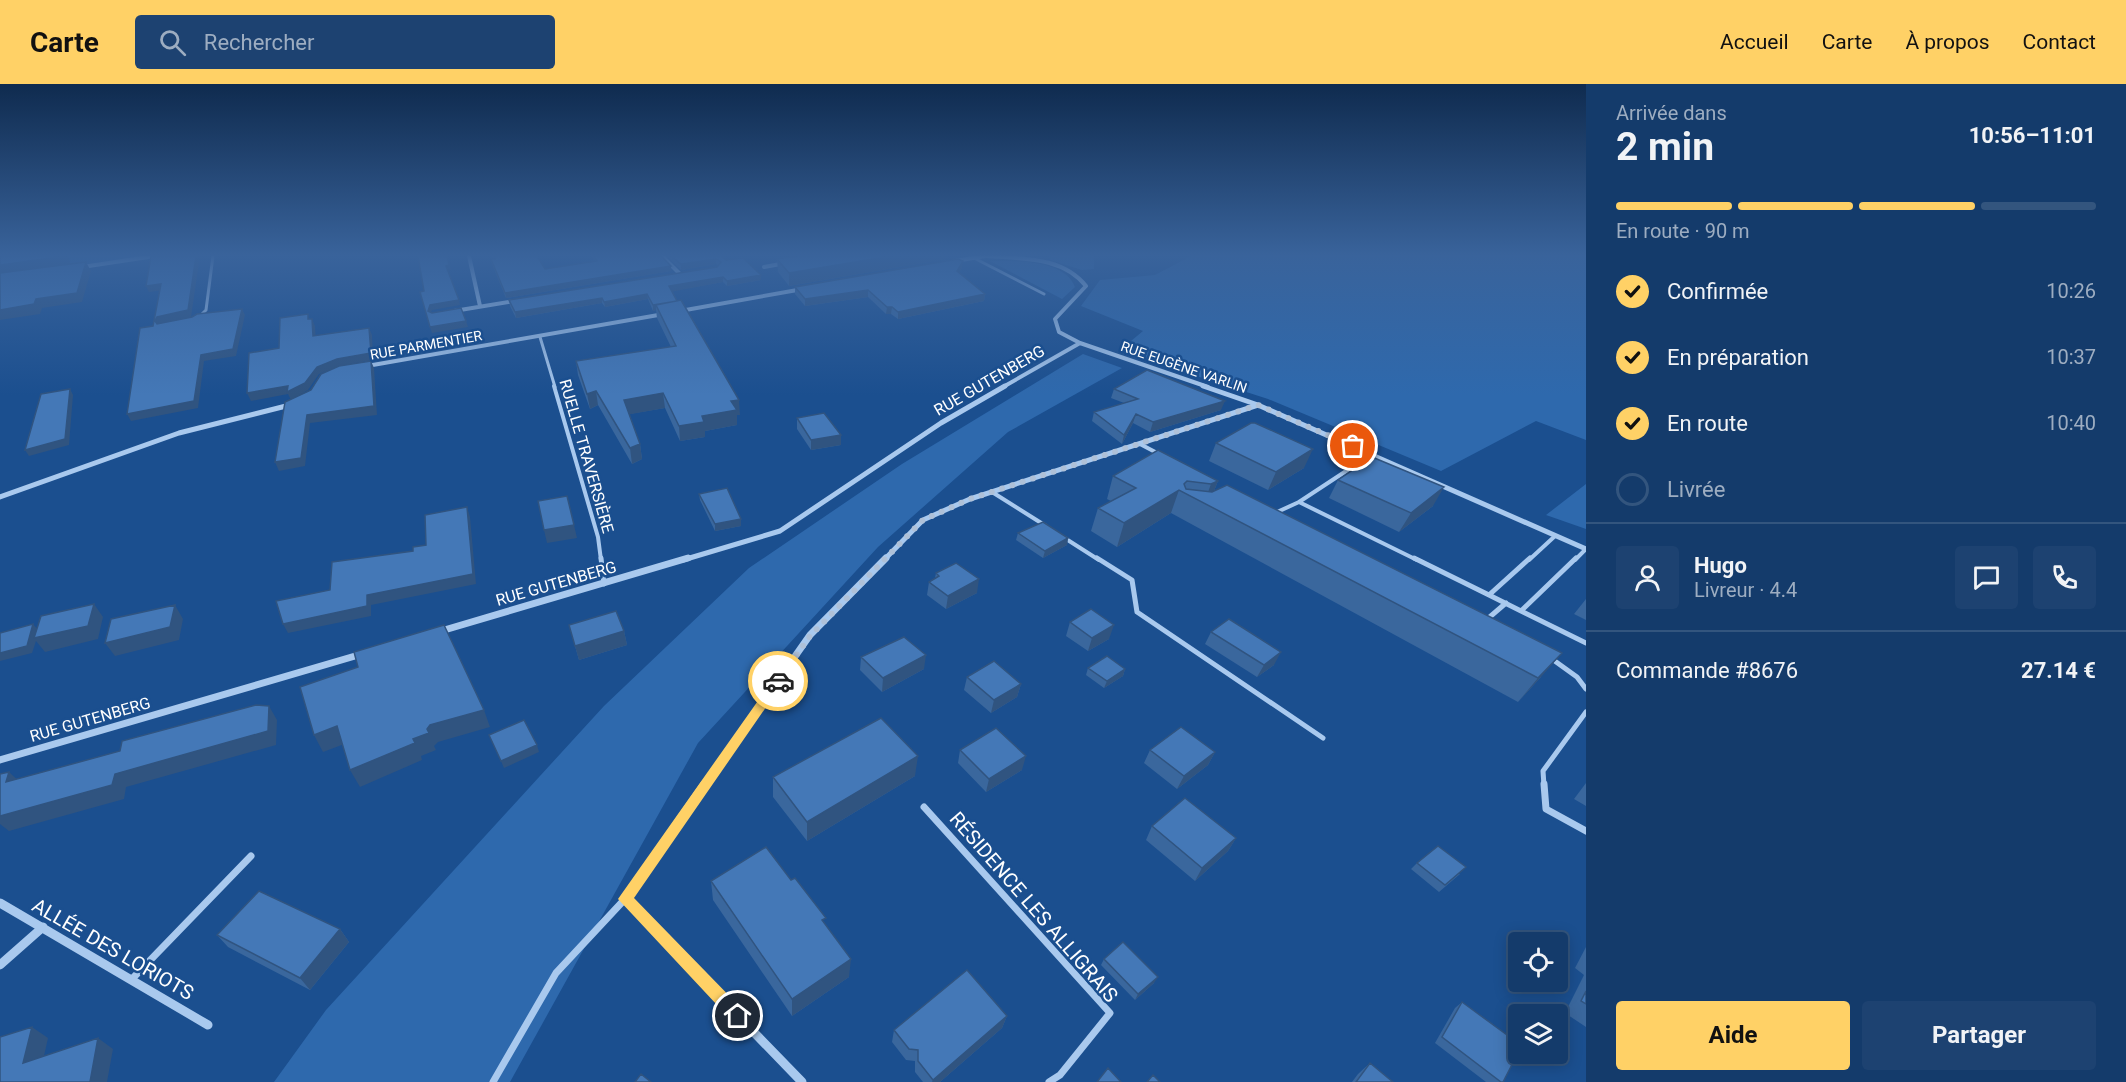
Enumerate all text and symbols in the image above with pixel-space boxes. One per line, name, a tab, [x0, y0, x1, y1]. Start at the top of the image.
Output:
search box	[135, 15, 555, 69]
text: Carte	[30, 26, 99, 59]
icon: search	[156, 26, 189, 59]
text: Rechercher	[204, 30, 314, 55]
text: Accueil	[1720, 30, 1789, 54]
text: Carte	[1822, 30, 1872, 54]
text: À propos	[1905, 30, 1990, 54]
text: Contact	[2023, 30, 2096, 54]
text: Arrivée dans	[1616, 101, 1727, 125]
text: 10:56–11:01	[1969, 123, 2096, 148]
text: 2 min	[1616, 124, 1714, 170]
text: En route · 90 m	[1616, 219, 1750, 243]
icon: check	[1616, 275, 1649, 308]
text: Confirmée	[1667, 279, 1768, 304]
text: 10:26	[2046, 279, 2096, 303]
street label: RUE PARMENTIER	[369, 327, 484, 363]
street label: RUE EUGÈNE VARLIN	[1119, 337, 1250, 396]
street label: RUE GUTENBERG	[931, 341, 1048, 420]
icon: check	[1616, 341, 1649, 374]
text: En préparation	[1667, 345, 1809, 370]
text: 10:37	[2046, 345, 2096, 369]
street label: RUELLE TRAVERSIÈRE	[555, 377, 618, 535]
icon: check	[1616, 407, 1649, 440]
text: En route	[1667, 411, 1748, 436]
text: 10:40	[2046, 411, 2096, 435]
pin	[1327, 420, 1378, 471]
icon: bag	[1336, 429, 1369, 462]
text: Livrée	[1667, 477, 1725, 502]
button: person	[1616, 546, 1679, 609]
button: chat	[1955, 546, 2018, 609]
button: phone	[2033, 546, 2096, 609]
text: Hugo	[1694, 553, 1747, 578]
street label: RUE GUTENBERG	[494, 557, 619, 610]
text: Livreur · 4.4	[1694, 578, 1797, 602]
courier	[748, 651, 808, 711]
text: Commande #8676	[1616, 658, 1798, 683]
text: 27.14 €	[2021, 658, 2096, 683]
icon: car	[762, 665, 795, 698]
street label: RUE GUTENBERG	[28, 693, 153, 746]
street label: RÉSIDENCE LES ALLIGRAIS	[945, 807, 1123, 1007]
street label: ALLÉE DES LORIOTS	[28, 893, 198, 1005]
map controls	[1508, 932, 1568, 1064]
button: locate	[1508, 932, 1568, 992]
pin	[712, 990, 763, 1041]
icon: home	[721, 999, 754, 1032]
button: Aide	[1616, 1001, 1850, 1070]
button: Partager	[1862, 1001, 2096, 1070]
button: layers	[1508, 1004, 1568, 1064]

